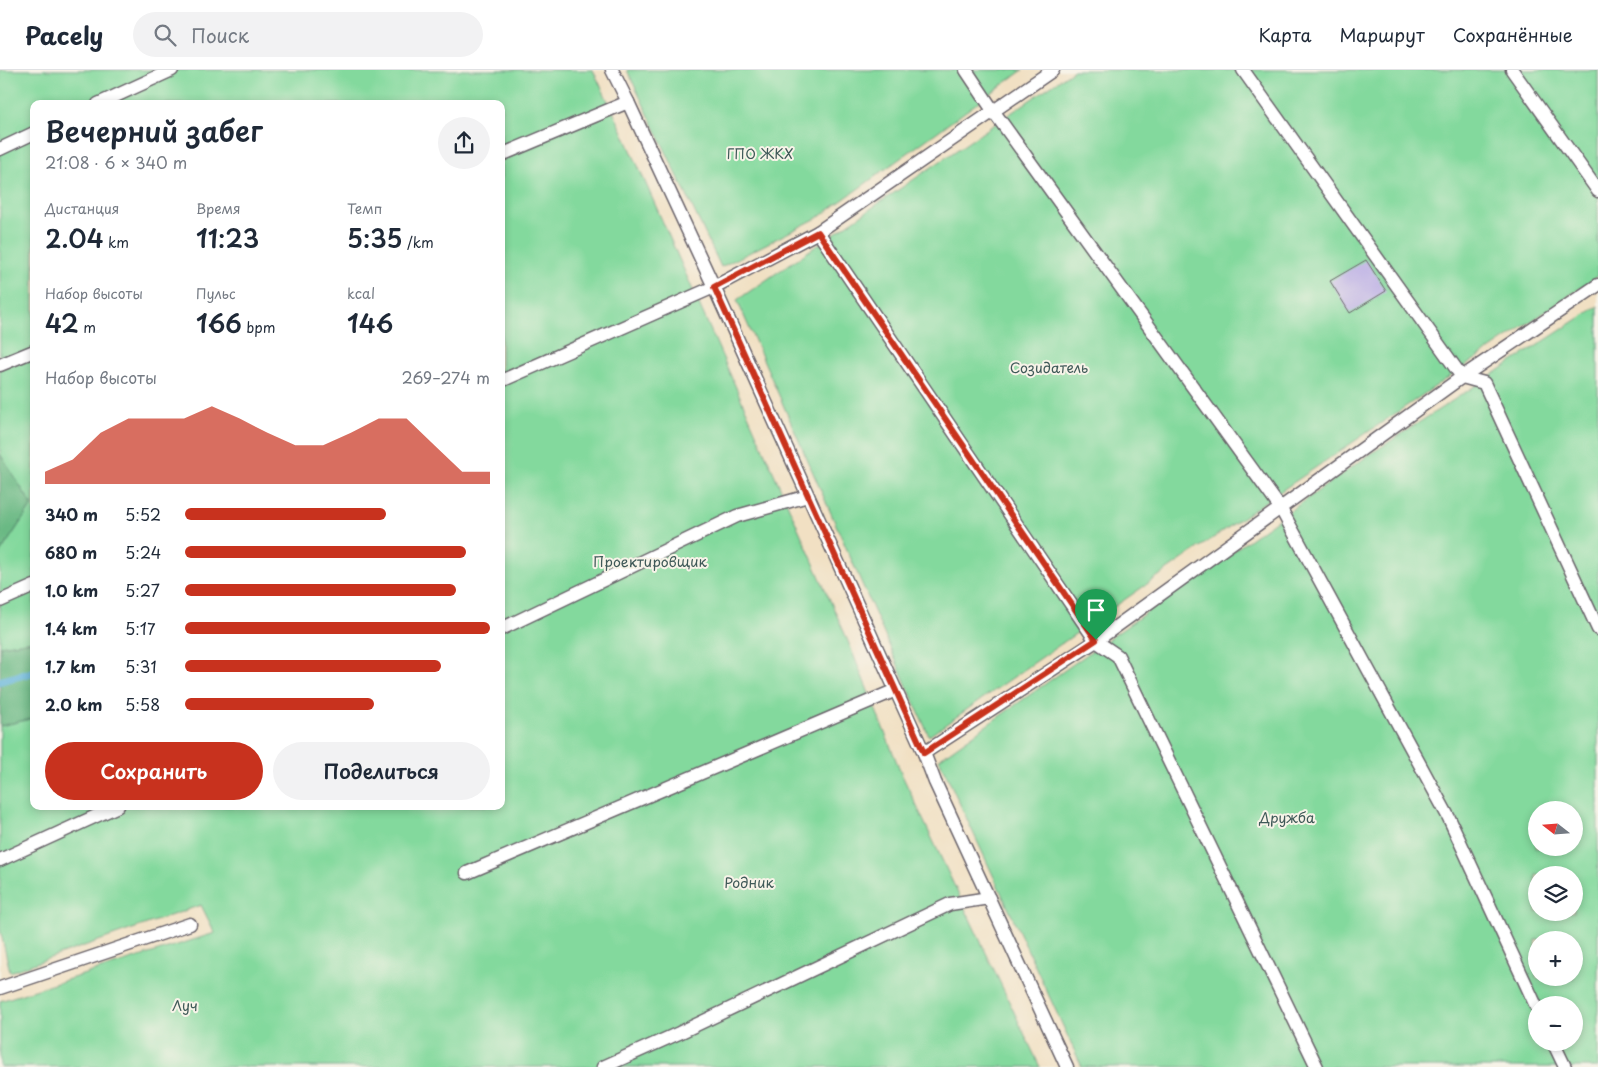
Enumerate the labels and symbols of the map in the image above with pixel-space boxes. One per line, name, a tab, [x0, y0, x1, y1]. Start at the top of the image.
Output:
park label: ГПО ЖКХ	[727, 143, 793, 164]
park label: Созидатель	[1010, 357, 1088, 378]
park label: Проектировщик	[593, 551, 707, 572]
pin	[1075, 589, 1117, 640]
north arrow	[1528, 801, 1582, 856]
park label: Дружба	[1258, 807, 1315, 828]
park label: Родник	[724, 872, 774, 893]
park label: Луч	[172, 995, 198, 1016]

